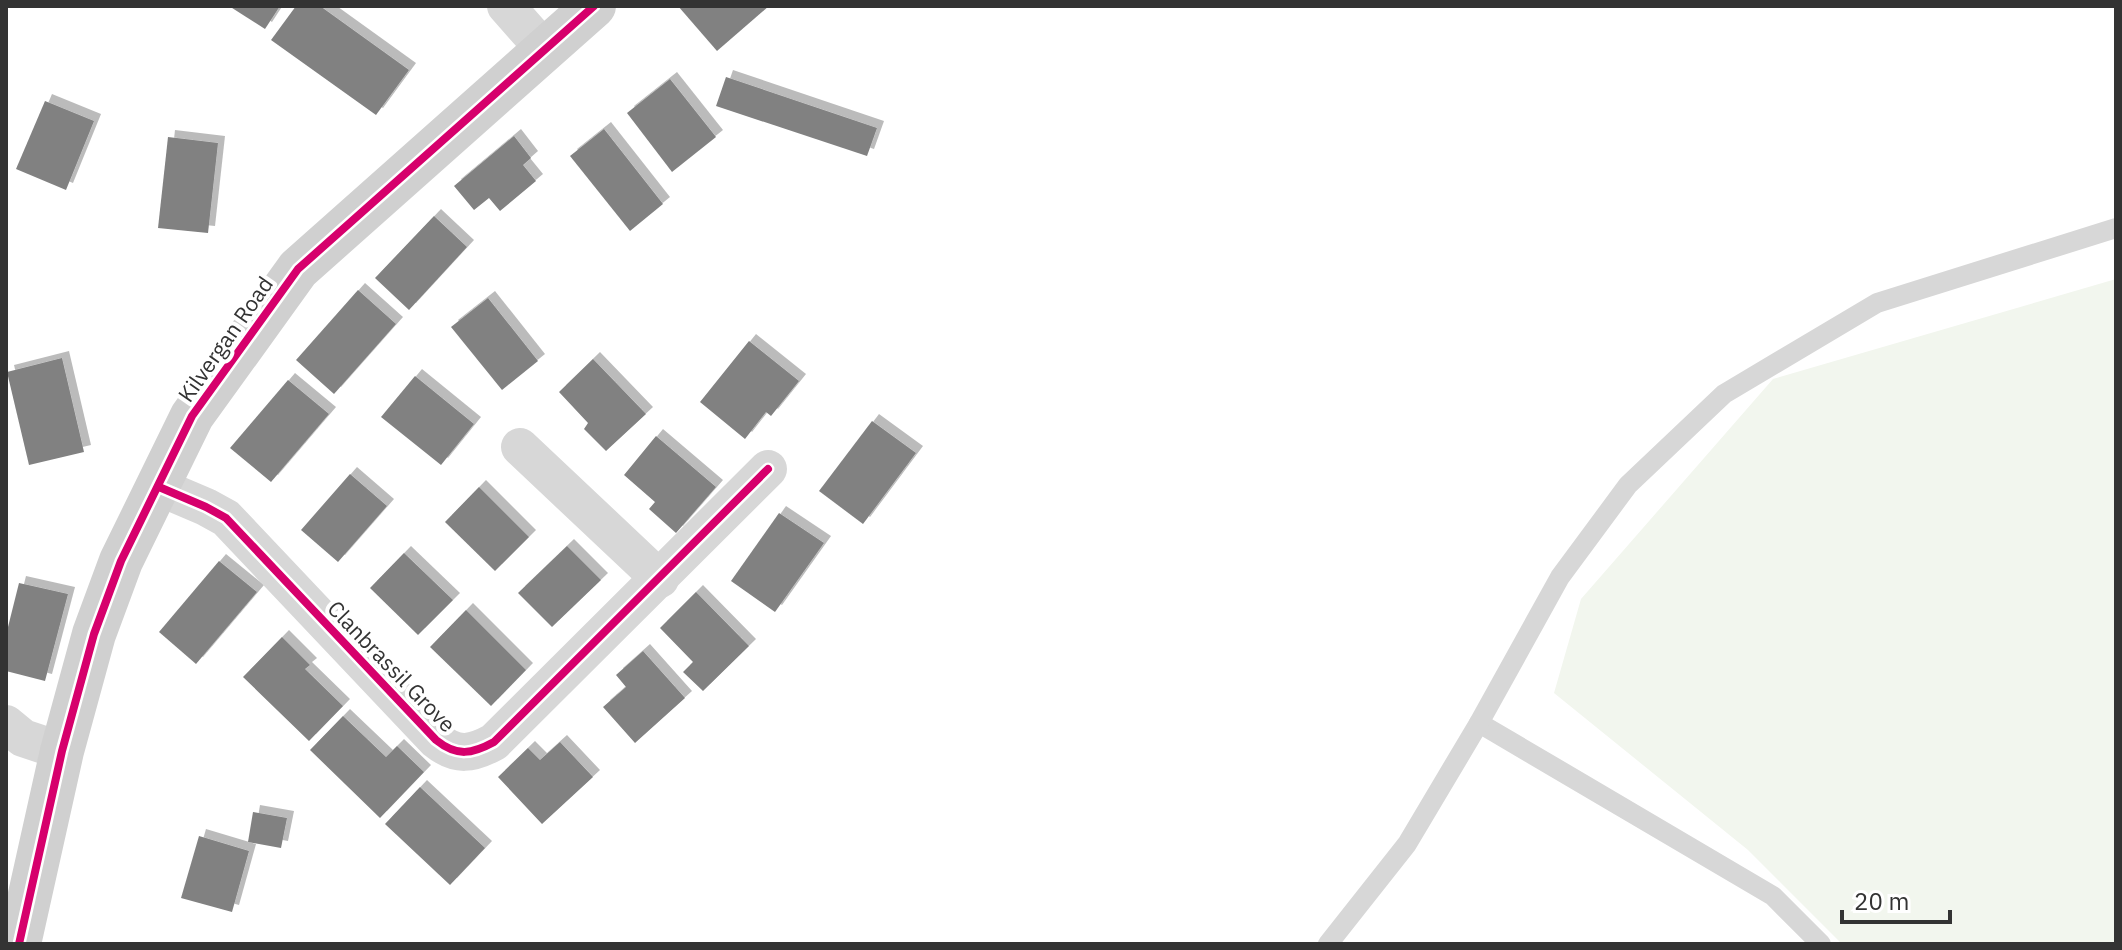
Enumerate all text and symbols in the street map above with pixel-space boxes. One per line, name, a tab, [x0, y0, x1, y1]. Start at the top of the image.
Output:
street label: Kilvergan Road	[171, 270, 279, 408]
street label: Clanbrassil Grove	[322, 594, 462, 738]
scale bar	[1842, 874, 1950, 924]
text: 20 m	[1854, 885, 1909, 917]

